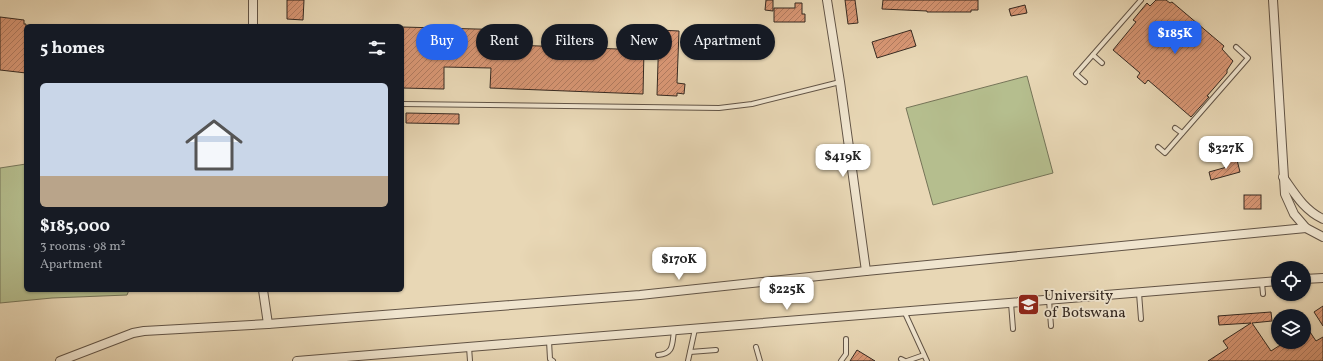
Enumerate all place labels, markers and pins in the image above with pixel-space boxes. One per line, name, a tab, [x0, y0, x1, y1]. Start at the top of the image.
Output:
pin: $185K	[1147, 21, 1203, 55]
pin: $327K	[1198, 136, 1254, 170]
pin: $419K	[815, 144, 871, 178]
pin: $170K	[651, 247, 707, 281]
pin: $225K	[759, 277, 815, 311]
place label: University of Botswana	[1044, 286, 1126, 324]
school or university icon: University of Botswana	[1015, 292, 1041, 318]

